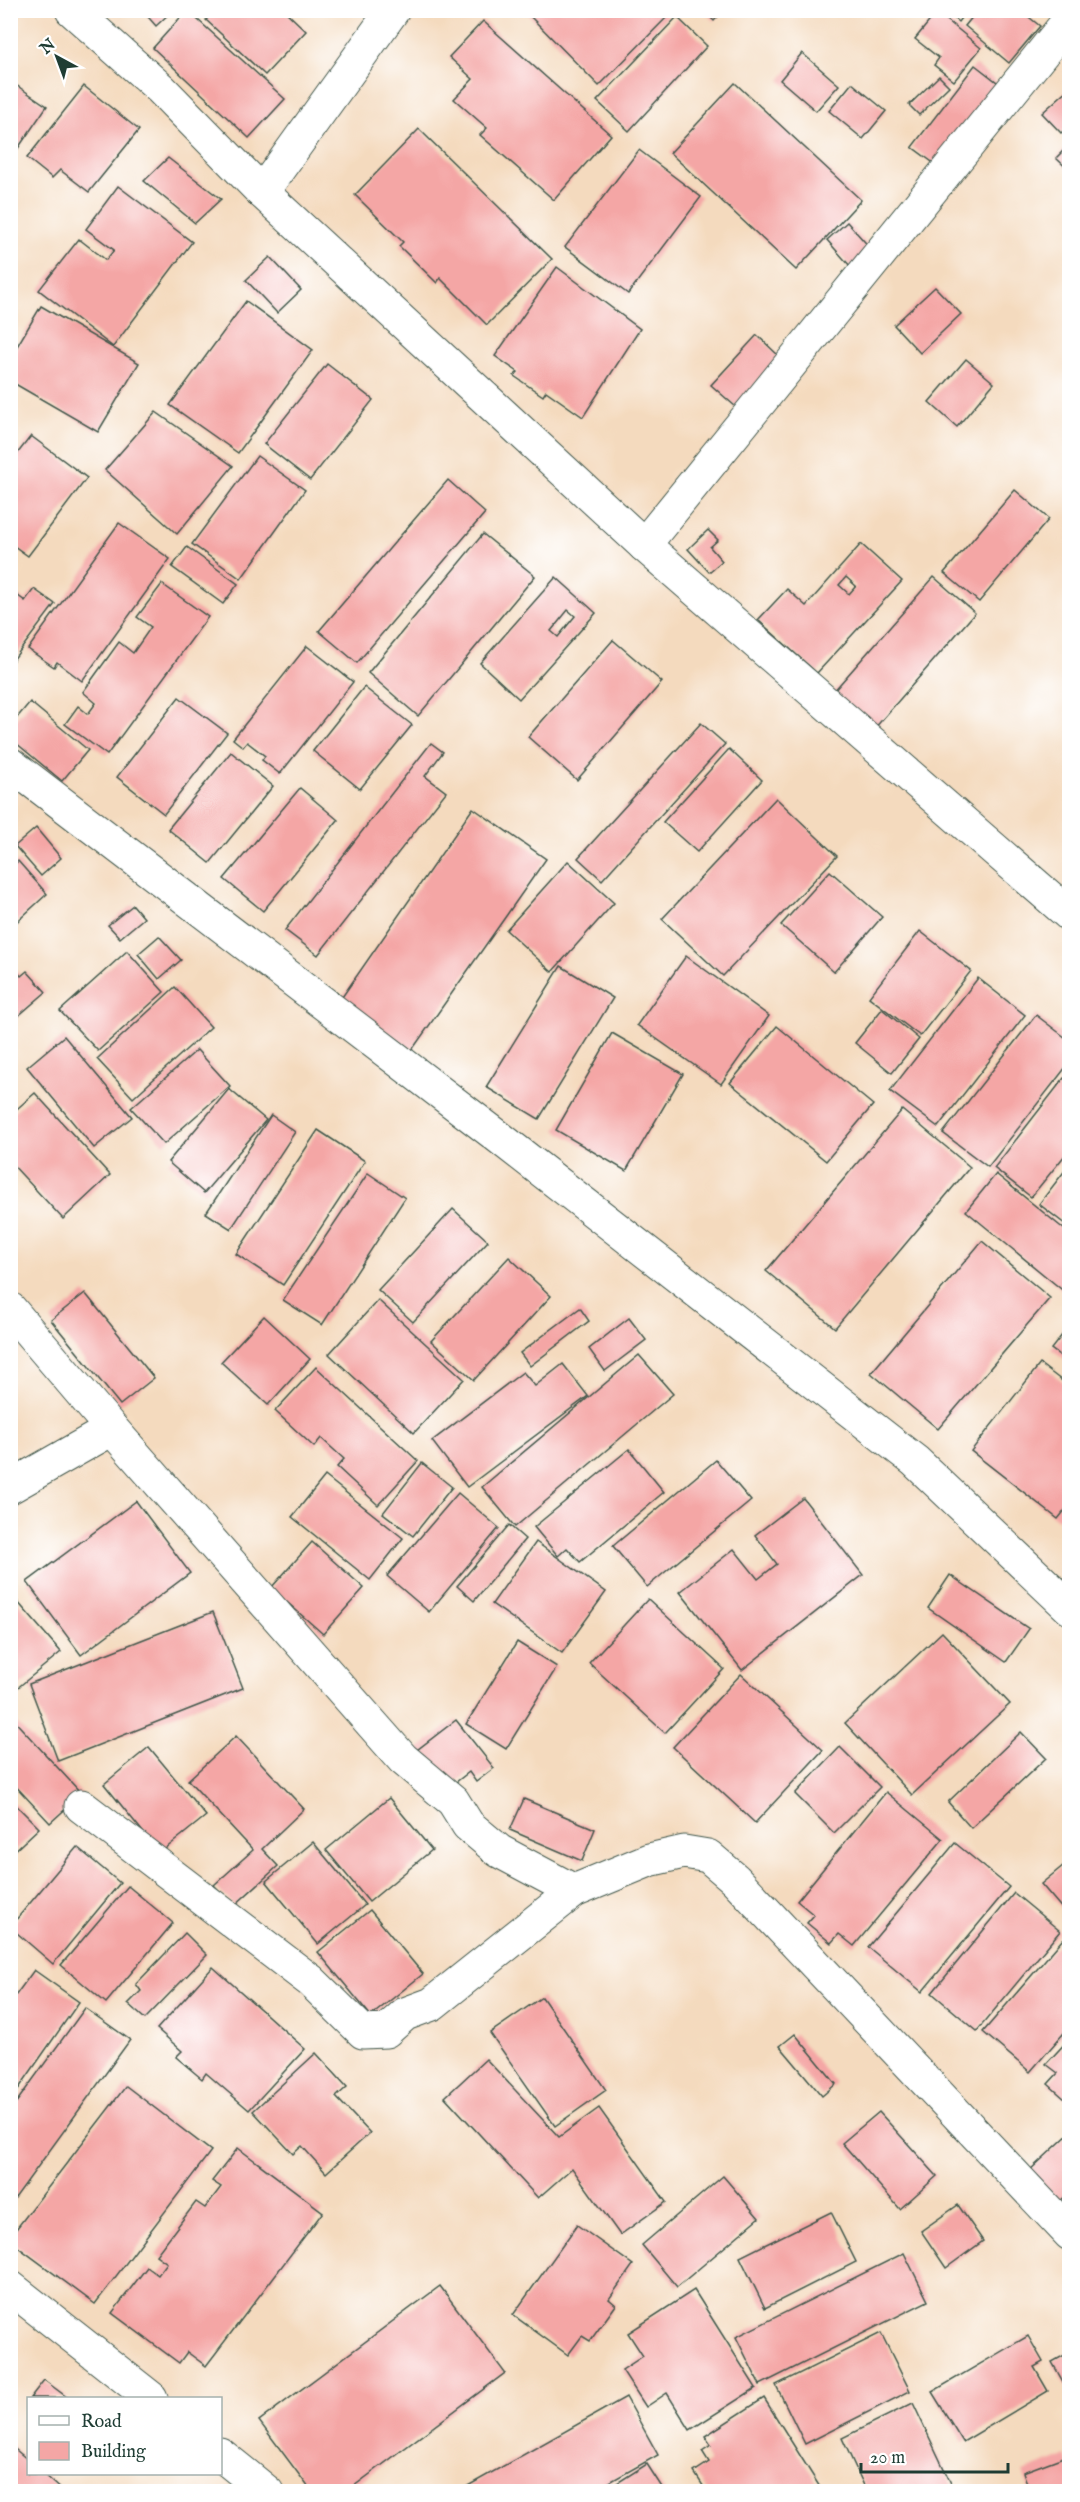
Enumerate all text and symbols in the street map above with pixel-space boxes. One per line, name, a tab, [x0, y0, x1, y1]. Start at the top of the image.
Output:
north arrow	[27, 27, 87, 87]
text: N	[36, 35, 60, 60]
legend	[27, 2397, 222, 2475]
text: Road	[81, 2411, 122, 2434]
scale bar	[861, 2436, 1008, 2474]
text: Building	[81, 2441, 146, 2464]
text: 20 m	[870, 2447, 905, 2470]

